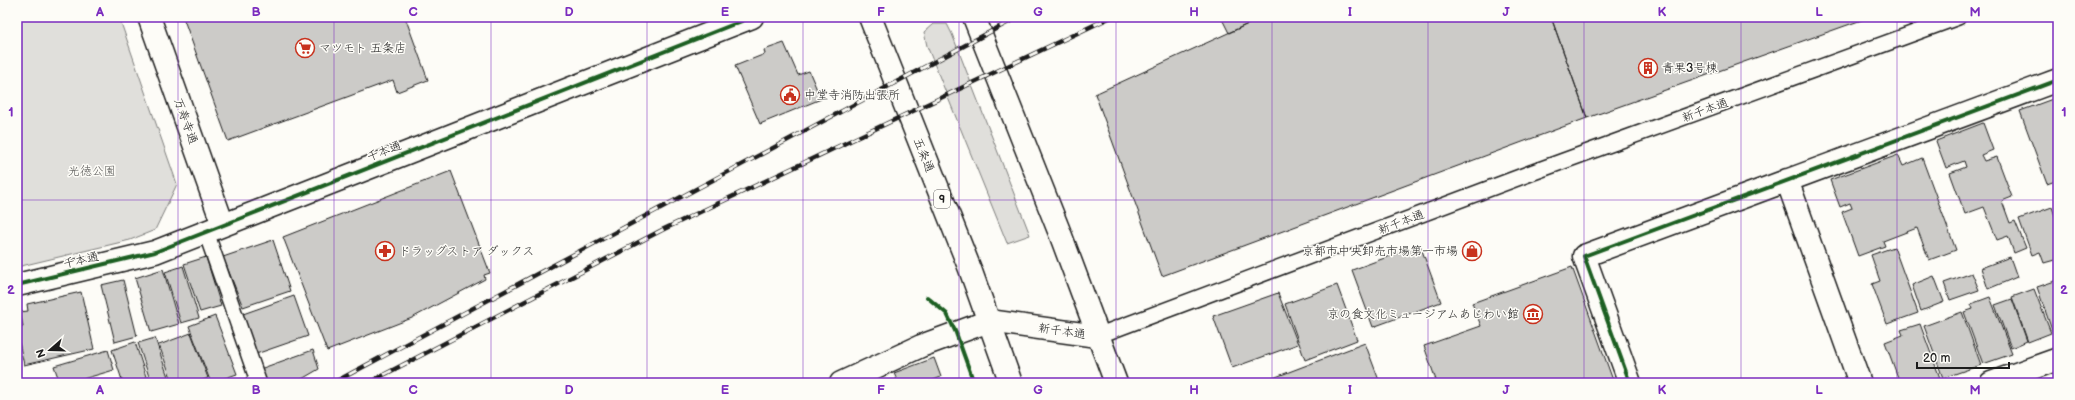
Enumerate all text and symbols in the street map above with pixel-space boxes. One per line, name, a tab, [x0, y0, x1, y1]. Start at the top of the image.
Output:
text: A	[95, 4, 104, 20]
text: B	[251, 4, 261, 20]
text: C	[408, 4, 418, 20]
text: D	[564, 4, 574, 20]
text: E	[721, 4, 730, 20]
text: F	[877, 4, 885, 20]
text: G	[1033, 4, 1043, 20]
text: H	[1189, 4, 1199, 20]
text: I	[1348, 4, 1352, 20]
text: J	[1502, 4, 1510, 20]
text: K	[1658, 4, 1667, 20]
text: L	[1815, 4, 1823, 20]
text: M	[1969, 4, 1981, 20]
supermarket icon: マツモト 五条店	[294, 37, 316, 59]
place label: マツモト 五条店	[319, 41, 406, 56]
building icon: 青果3号棟	[1637, 57, 1659, 79]
place label: 青果3号棟	[1662, 61, 1717, 76]
public building icon: 中堂寺消防出張所	[779, 84, 801, 106]
place label: 中堂寺消防出張所	[804, 88, 900, 103]
street label: 新千本通	[1680, 95, 1730, 126]
street label: 万寿寺通	[170, 96, 201, 146]
text: 1	[8, 104, 14, 120]
text: 1	[2061, 104, 2067, 120]
street label: 五条通	[910, 136, 937, 175]
street label: 千本通	[365, 138, 404, 165]
park label: 光徳公園	[68, 164, 116, 179]
road number: 9	[934, 190, 950, 208]
street label: 新千本通	[1376, 207, 1426, 238]
pharmacy icon: ドラッグストア ダックス	[374, 240, 396, 262]
shop icon: 京都市中央卸売市場第一市場	[1461, 240, 1483, 262]
place label: ドラッグストア ダックス	[399, 244, 534, 259]
place label: 京都市中央卸売市場第一市場	[1302, 244, 1458, 259]
street label: 千本通	[62, 249, 100, 272]
text: 2	[7, 282, 15, 298]
text: 2	[2060, 282, 2068, 298]
museum icon: 京の食文化ミュージアムあじわい館	[1522, 303, 1544, 325]
place label: 京の食文化ミュージアムあじわい館	[1327, 307, 1519, 322]
street label: 新千本通	[1037, 321, 1087, 342]
north arrow	[30, 330, 70, 370]
scale bar	[1917, 344, 2009, 370]
text: N	[34, 347, 49, 359]
text: 20 m	[1923, 351, 1950, 366]
text: A	[95, 382, 104, 398]
text: B	[251, 382, 261, 398]
text: C	[408, 382, 418, 398]
text: D	[564, 382, 574, 398]
text: E	[721, 382, 730, 398]
text: F	[877, 382, 885, 398]
text: G	[1033, 382, 1043, 398]
text: H	[1189, 382, 1199, 398]
text: I	[1348, 382, 1352, 398]
text: J	[1502, 382, 1510, 398]
text: K	[1658, 382, 1667, 398]
text: L	[1815, 382, 1823, 398]
text: M	[1969, 382, 1981, 398]

